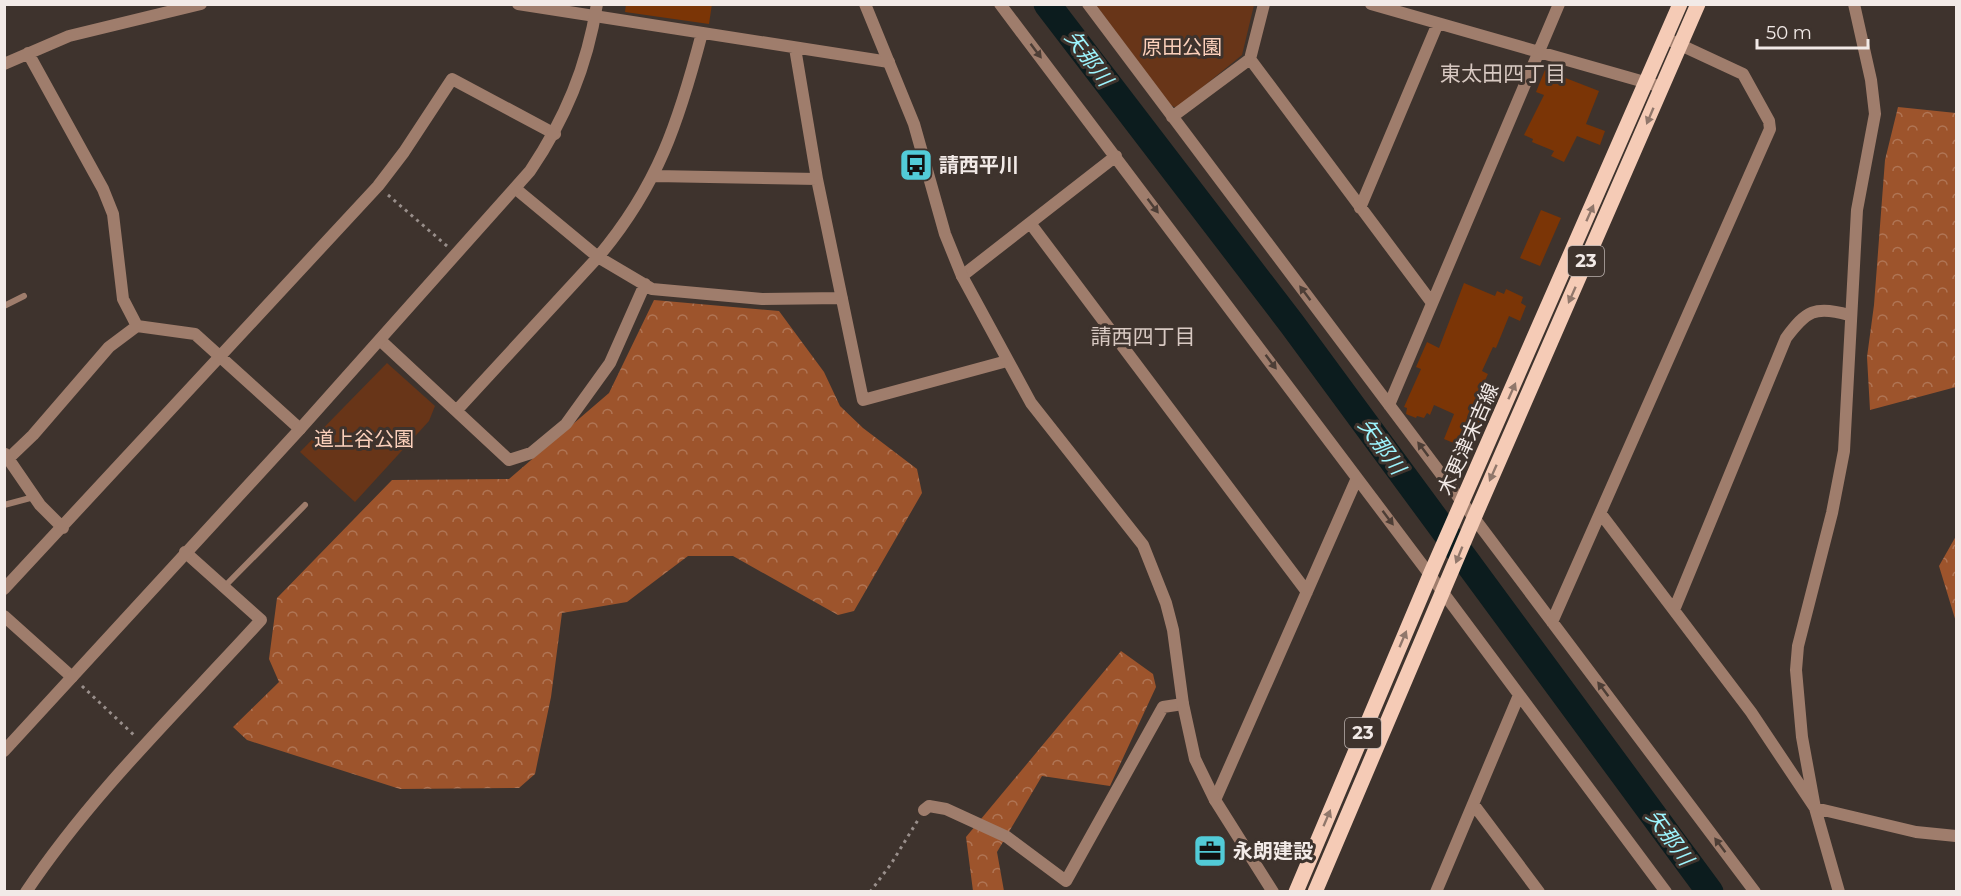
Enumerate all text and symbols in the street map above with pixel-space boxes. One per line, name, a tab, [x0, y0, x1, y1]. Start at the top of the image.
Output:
scale bar	[1757, 12, 1868, 50]
text: 50 m	[1766, 22, 1812, 44]
water label: 矢那川	[1060, 25, 1119, 92]
park label: 原田公園	[1142, 35, 1222, 59]
one-way arrow	[1029, 43, 1042, 59]
district label: 東太田四丁目	[1440, 61, 1566, 86]
one-way arrow	[1645, 107, 1655, 125]
bus stop icon: 請西平川	[898, 147, 934, 183]
place label: 請西平川	[939, 153, 1019, 177]
one-way arrow	[1147, 199, 1159, 214]
one-way arrow	[1585, 203, 1595, 221]
road number: 23	[1568, 246, 1604, 276]
one-way arrow	[1299, 286, 1311, 302]
one-way arrow	[1567, 286, 1576, 303]
district label: 請西四丁目	[1091, 324, 1196, 349]
one-way arrow	[1264, 355, 1276, 370]
street label: 木更津末吉線	[1433, 379, 1503, 499]
one-way arrow	[1507, 383, 1516, 400]
water label: 矢那川	[1353, 413, 1412, 480]
park label: 道上谷公園	[314, 427, 414, 451]
one-way arrow	[1417, 441, 1429, 456]
one-way arrow	[1489, 465, 1498, 482]
one-way arrow	[1382, 510, 1394, 526]
one-way arrow	[1454, 546, 1463, 564]
one-way arrow	[1399, 630, 1408, 648]
one-way arrow	[1597, 681, 1609, 696]
road number: 23	[1345, 718, 1381, 748]
water label: 矢那川	[1641, 804, 1700, 871]
one-way arrow	[1322, 809, 1332, 827]
office icon: 永朗建設	[1192, 833, 1228, 869]
one-way arrow	[1714, 837, 1726, 852]
place label: 永朗建設	[1233, 839, 1313, 863]

